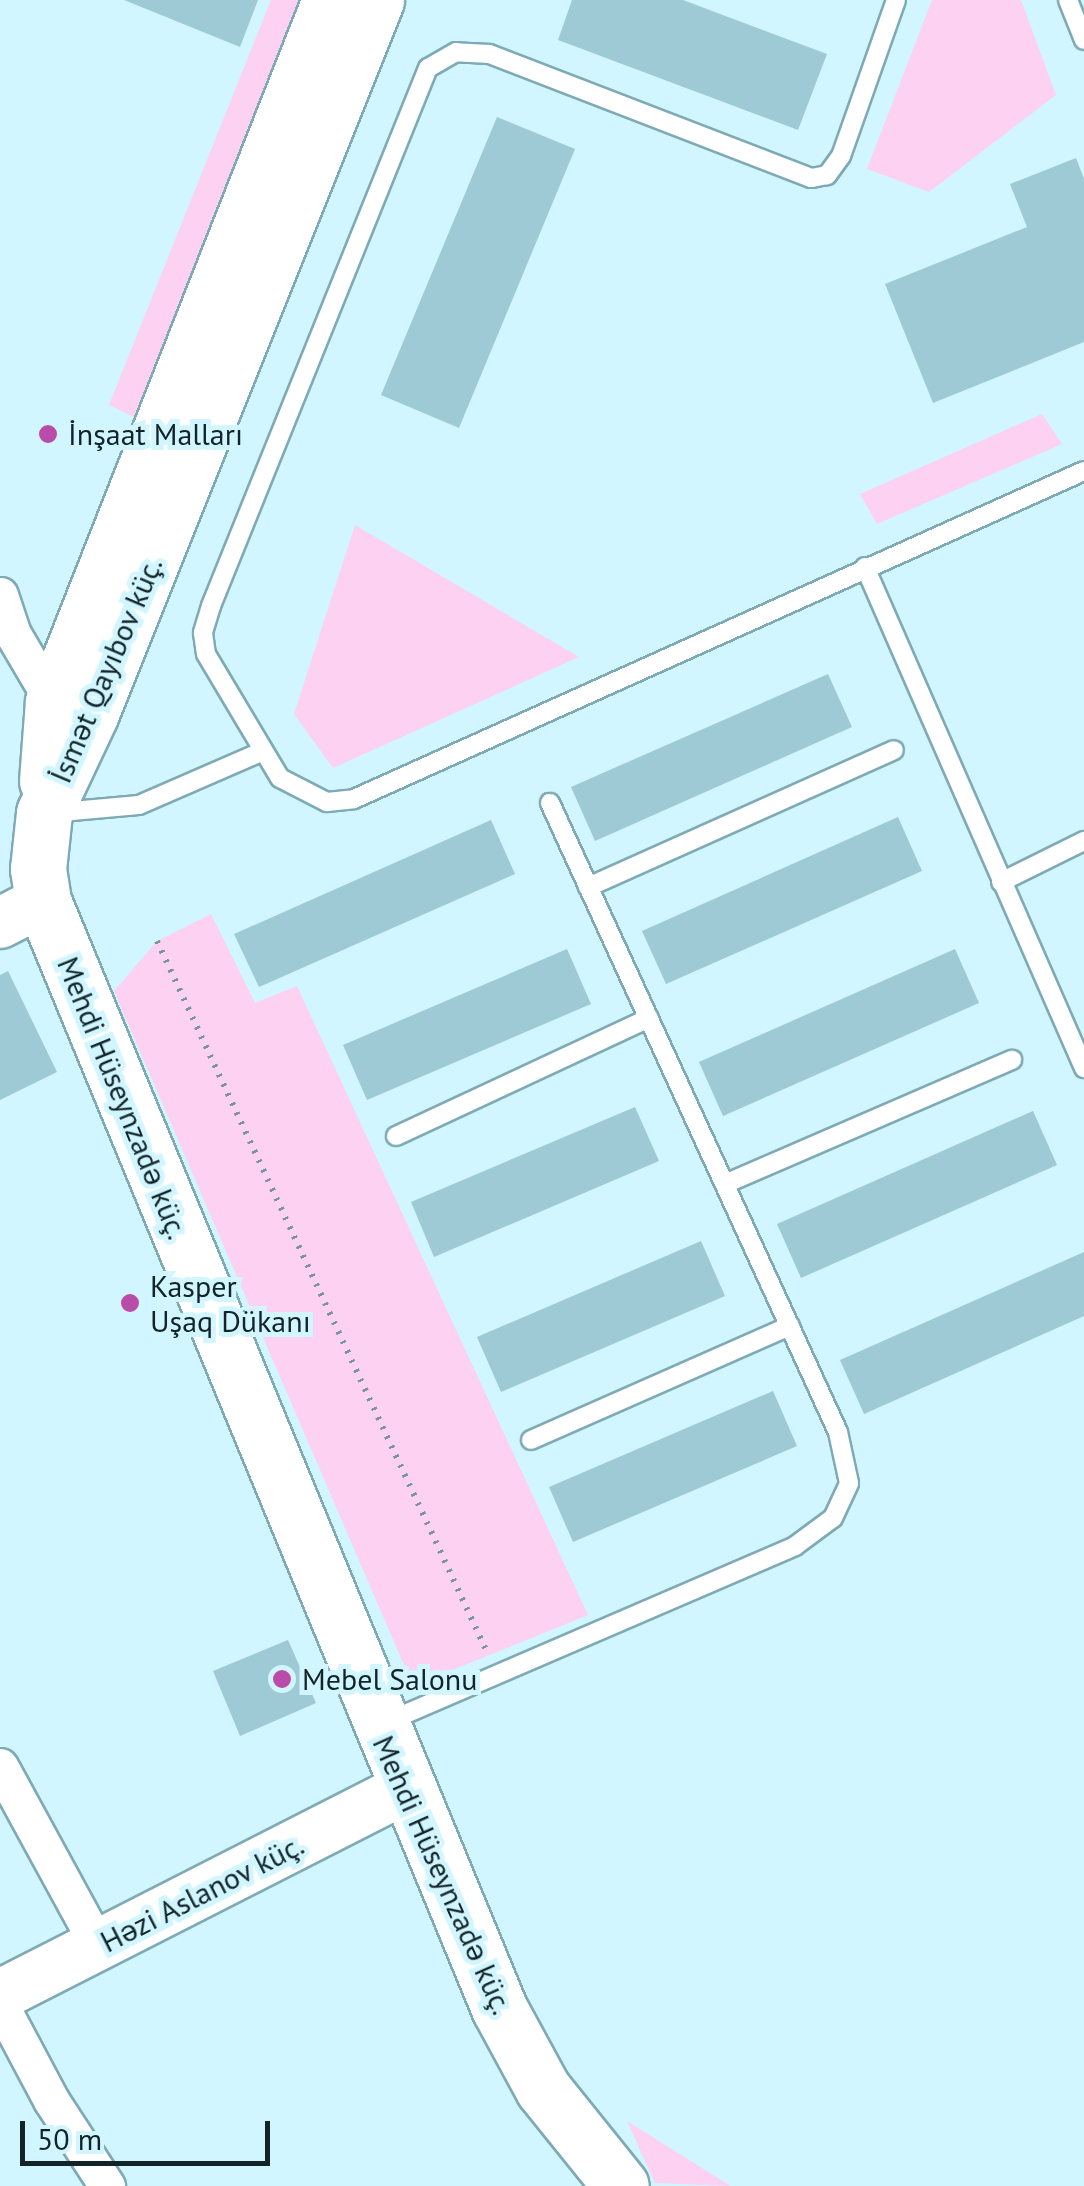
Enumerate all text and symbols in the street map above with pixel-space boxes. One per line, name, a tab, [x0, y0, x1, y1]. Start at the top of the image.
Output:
place label: İnşaat Malları	[68, 416, 243, 452]
marker: İnşaat Malları	[37, 423, 59, 445]
street label: İsmət Qayıbov küç.	[42, 551, 170, 789]
street label: Mehdi Hüseynzadə küç.	[50, 952, 196, 1244]
place label: Kasper Uşaq Dükanı	[150, 1268, 311, 1338]
marker: Kasper Uşaq Dükanı	[119, 1292, 141, 1314]
place label: Mebel Salonu	[302, 1661, 477, 1697]
marker: Mebel Salonu	[271, 1668, 293, 1690]
street label: Mehdi Hüseynzadə küç.	[365, 1730, 521, 2020]
street label: Həzi Aslanov küç.	[93, 1826, 311, 1960]
scale bar	[25, 2101, 275, 2163]
text: 50 m	[37, 2119, 102, 2158]

